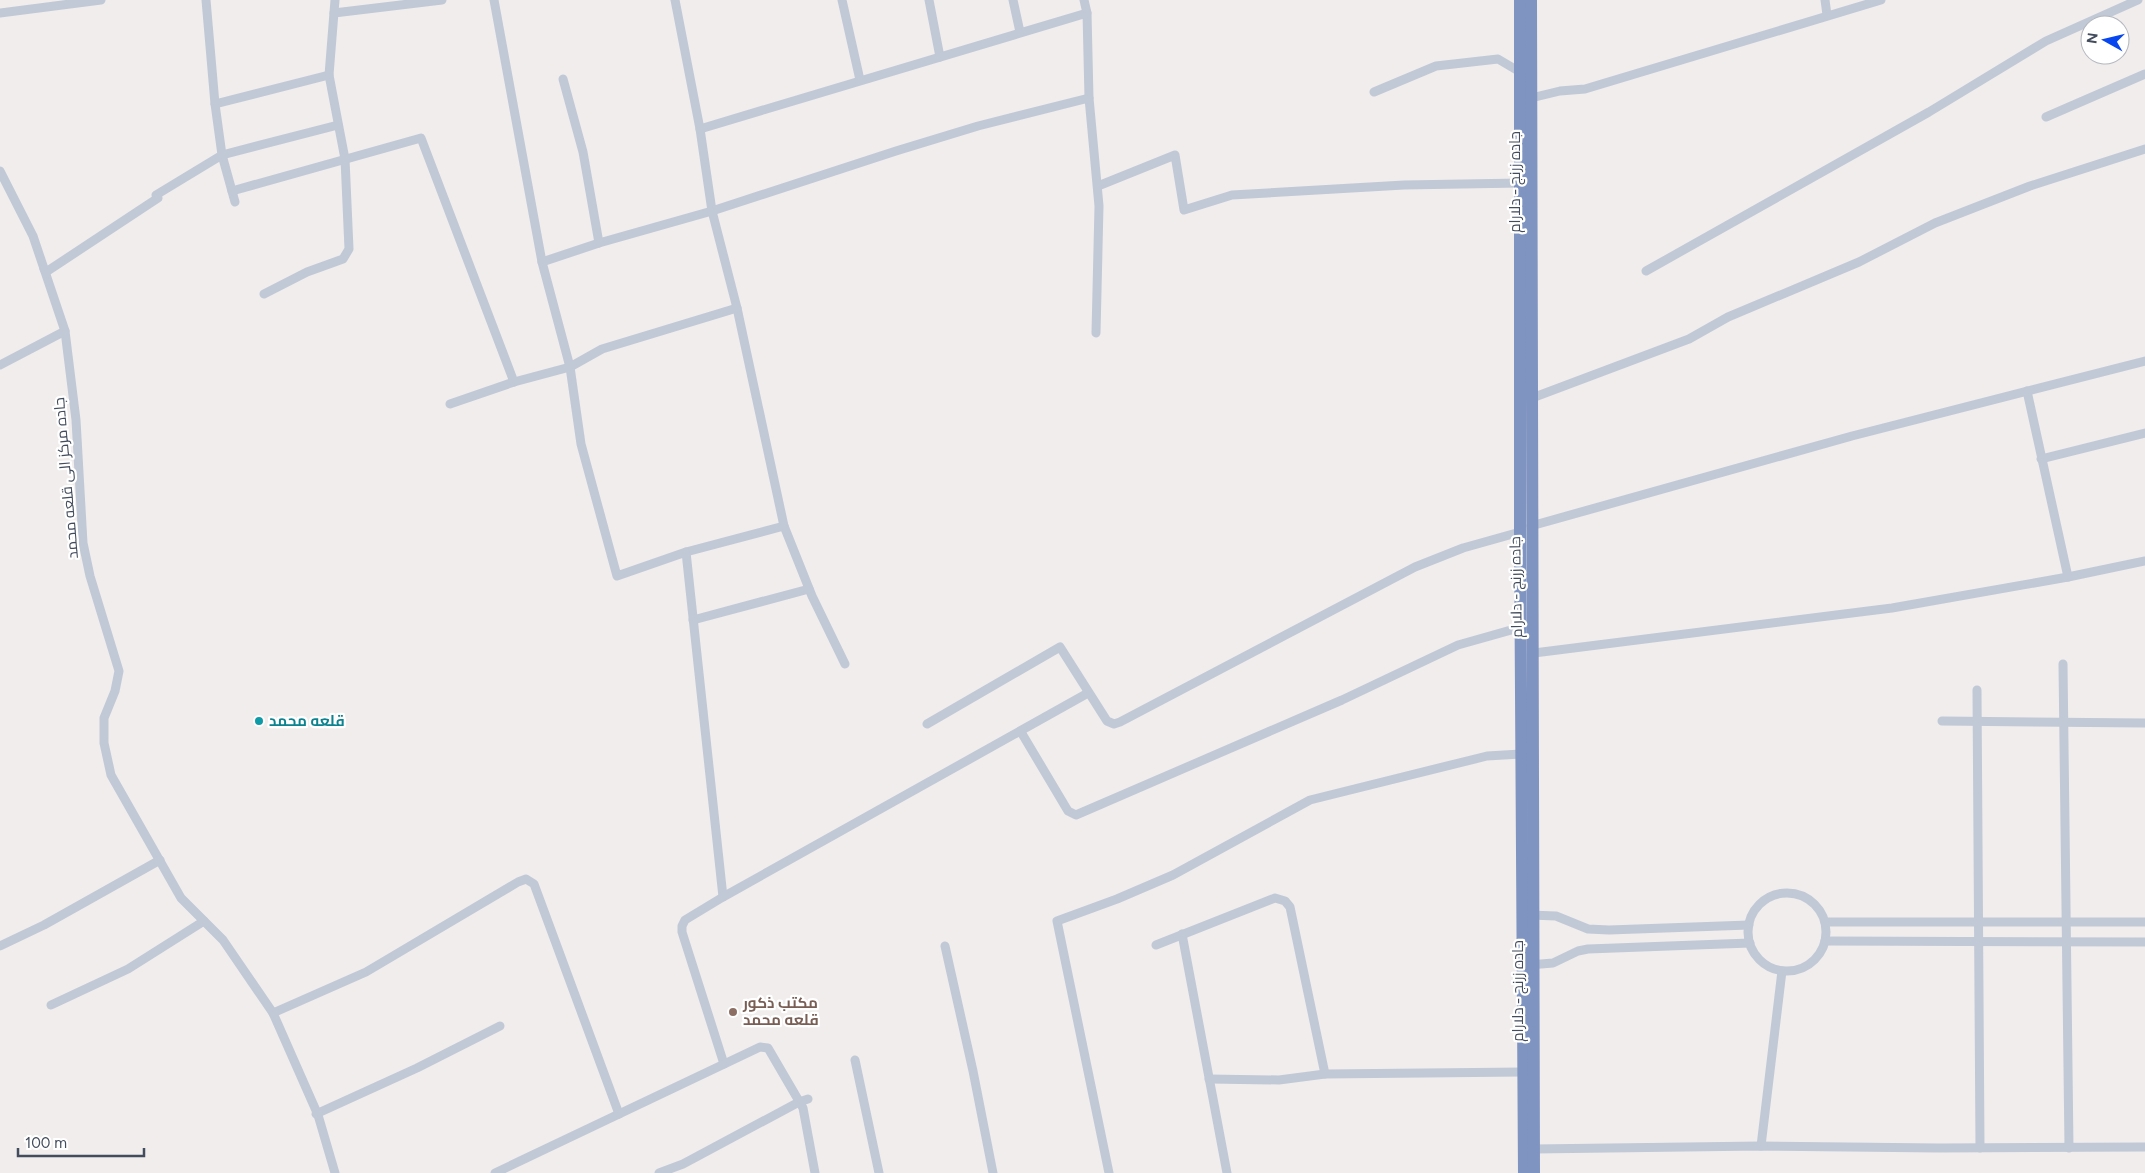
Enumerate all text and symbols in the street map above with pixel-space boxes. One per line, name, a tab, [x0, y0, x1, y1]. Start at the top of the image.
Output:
north arrow	[2080, 15, 2130, 65]
text: N	[2083, 32, 2102, 45]
street label: جاده زرنج - دلارام	[1506, 131, 1526, 233]
street label: جاده مرکز الی قلعه محمد	[50, 397, 83, 559]
street label: جاده زرنج - دلارام	[1506, 536, 1528, 638]
place label: قلعه محمد	[269, 712, 345, 730]
marker: قلعه محمد	[253, 715, 265, 727]
street label: جاده زرنج - دلارام	[1509, 940, 1529, 1042]
place label: مکتب ذکور قلعه محمد	[742, 994, 819, 1029]
marker: مکتب ذکور قلعه محمد	[727, 1006, 739, 1018]
scale bar	[18, 1126, 144, 1158]
text: 100 m	[25, 1134, 67, 1152]

